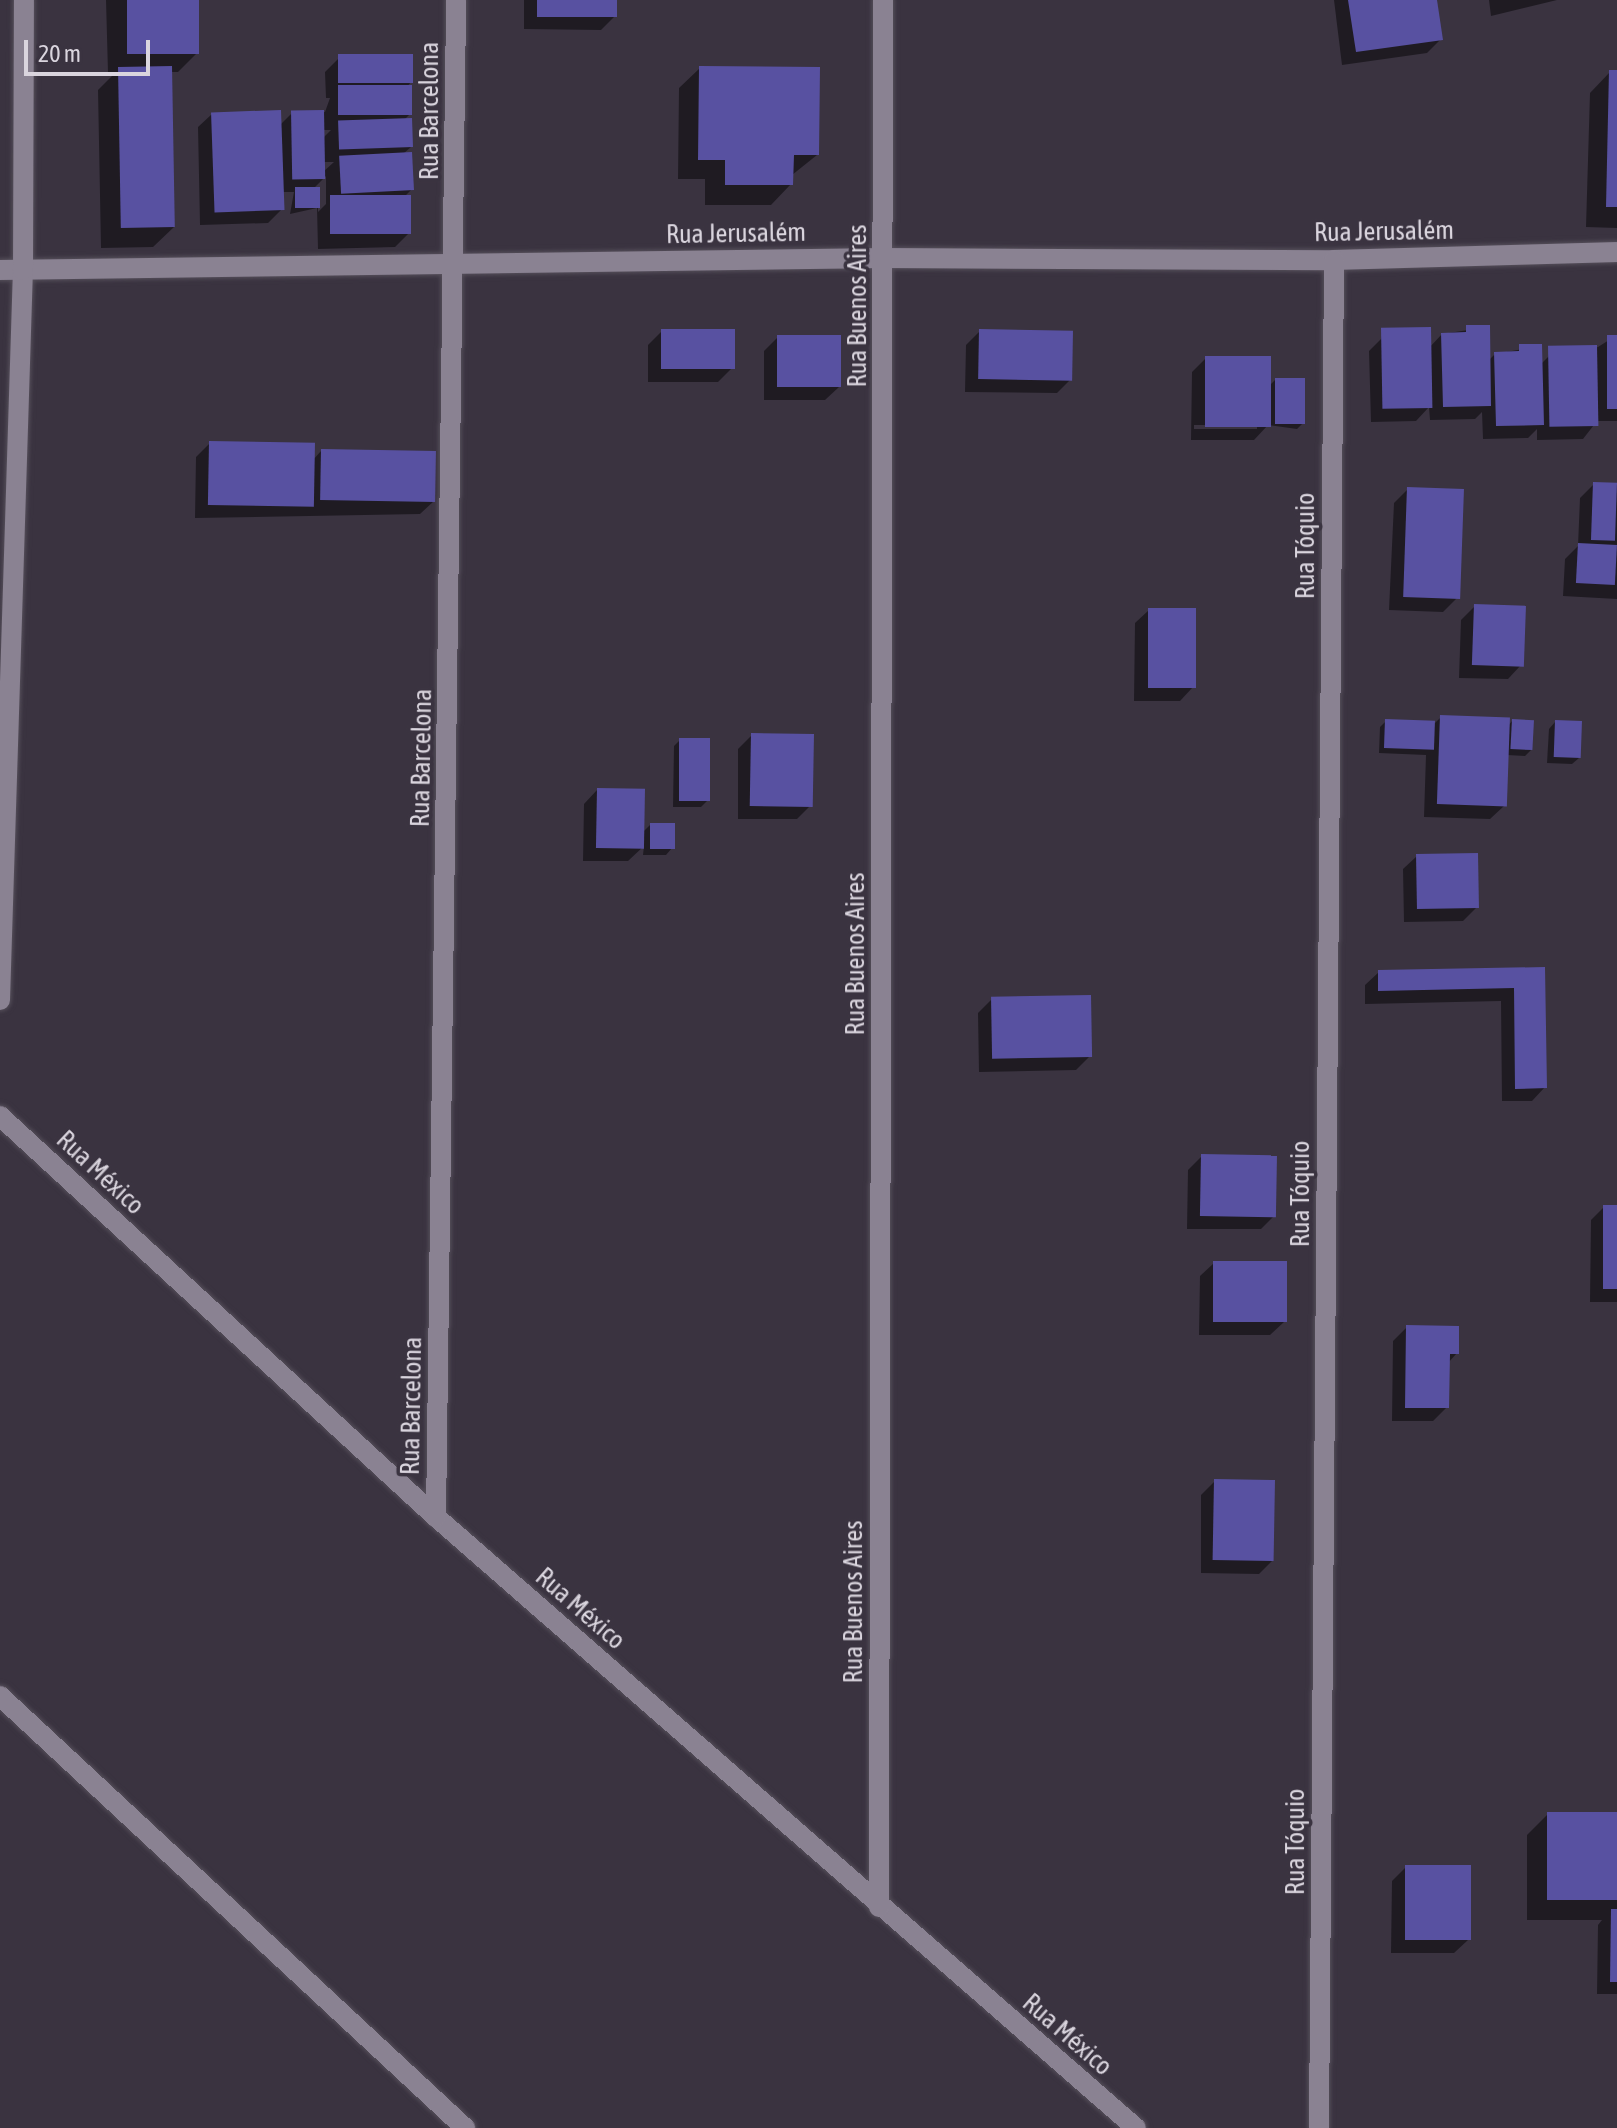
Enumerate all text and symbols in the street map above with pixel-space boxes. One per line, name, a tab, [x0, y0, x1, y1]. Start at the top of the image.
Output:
scale bar	[28, 24, 154, 74]
text: 20 m	[38, 40, 81, 67]
street label: Rua Barcelona	[414, 42, 446, 180]
street label: Rua Jerusalém	[1314, 215, 1454, 249]
street label: Rua Jerusalém	[666, 217, 806, 251]
street label: Rua Buenos Aires	[842, 225, 874, 387]
street label: Rua Tóquio	[1290, 493, 1322, 599]
street label: Rua Barcelona	[405, 689, 439, 827]
street label: Rua Buenos Aires	[840, 873, 872, 1035]
street label: Rua México	[50, 1125, 150, 1221]
street label: Rua Tóquio	[1285, 1141, 1317, 1247]
street label: Rua Barcelona	[395, 1337, 429, 1475]
street label: Rua Buenos Aires	[838, 1521, 870, 1683]
street label: Rua México	[529, 1562, 631, 1656]
street label: Rua Tóquio	[1280, 1789, 1312, 1895]
street label: Rua México	[1016, 1988, 1118, 2082]

